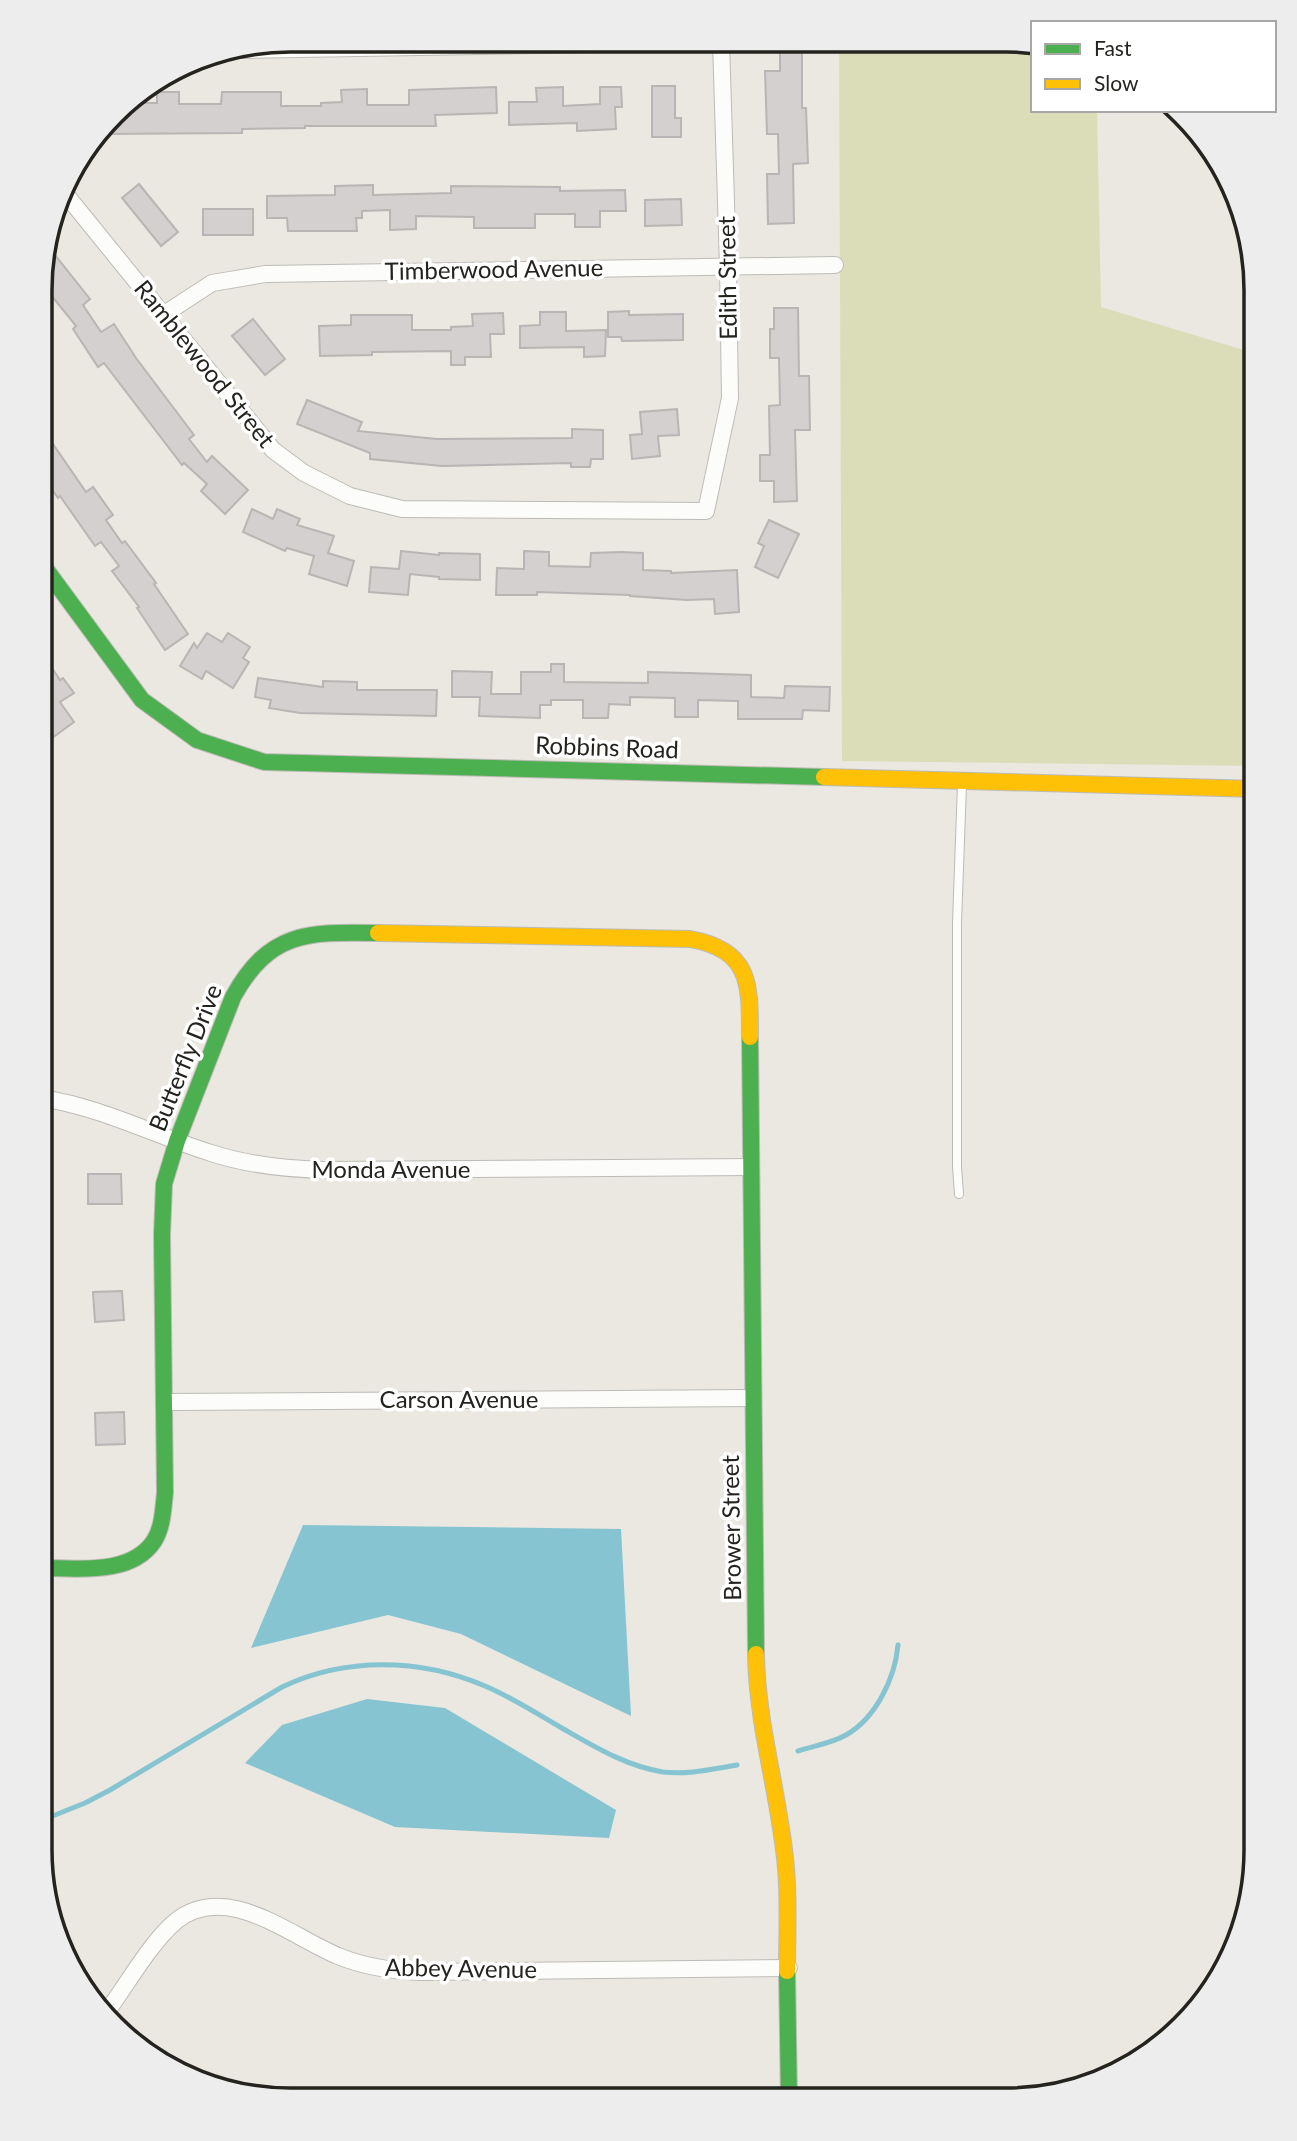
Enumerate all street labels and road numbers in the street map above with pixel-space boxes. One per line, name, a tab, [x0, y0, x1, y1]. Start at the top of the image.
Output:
street label: Edith Street	[711, 215, 742, 340]
street label: Timberwood Avenue	[384, 252, 604, 285]
street label: Ramblewood Street	[129, 274, 282, 453]
street label: Robbins Road	[535, 730, 679, 763]
street label: Butterfly Drive	[142, 980, 227, 1135]
street label: Monda Avenue	[311, 1154, 471, 1183]
street label: Carson Avenue	[380, 1384, 538, 1413]
street label: Brower Street	[715, 1454, 746, 1601]
street label: Abbey Avenue	[385, 1952, 537, 1983]

